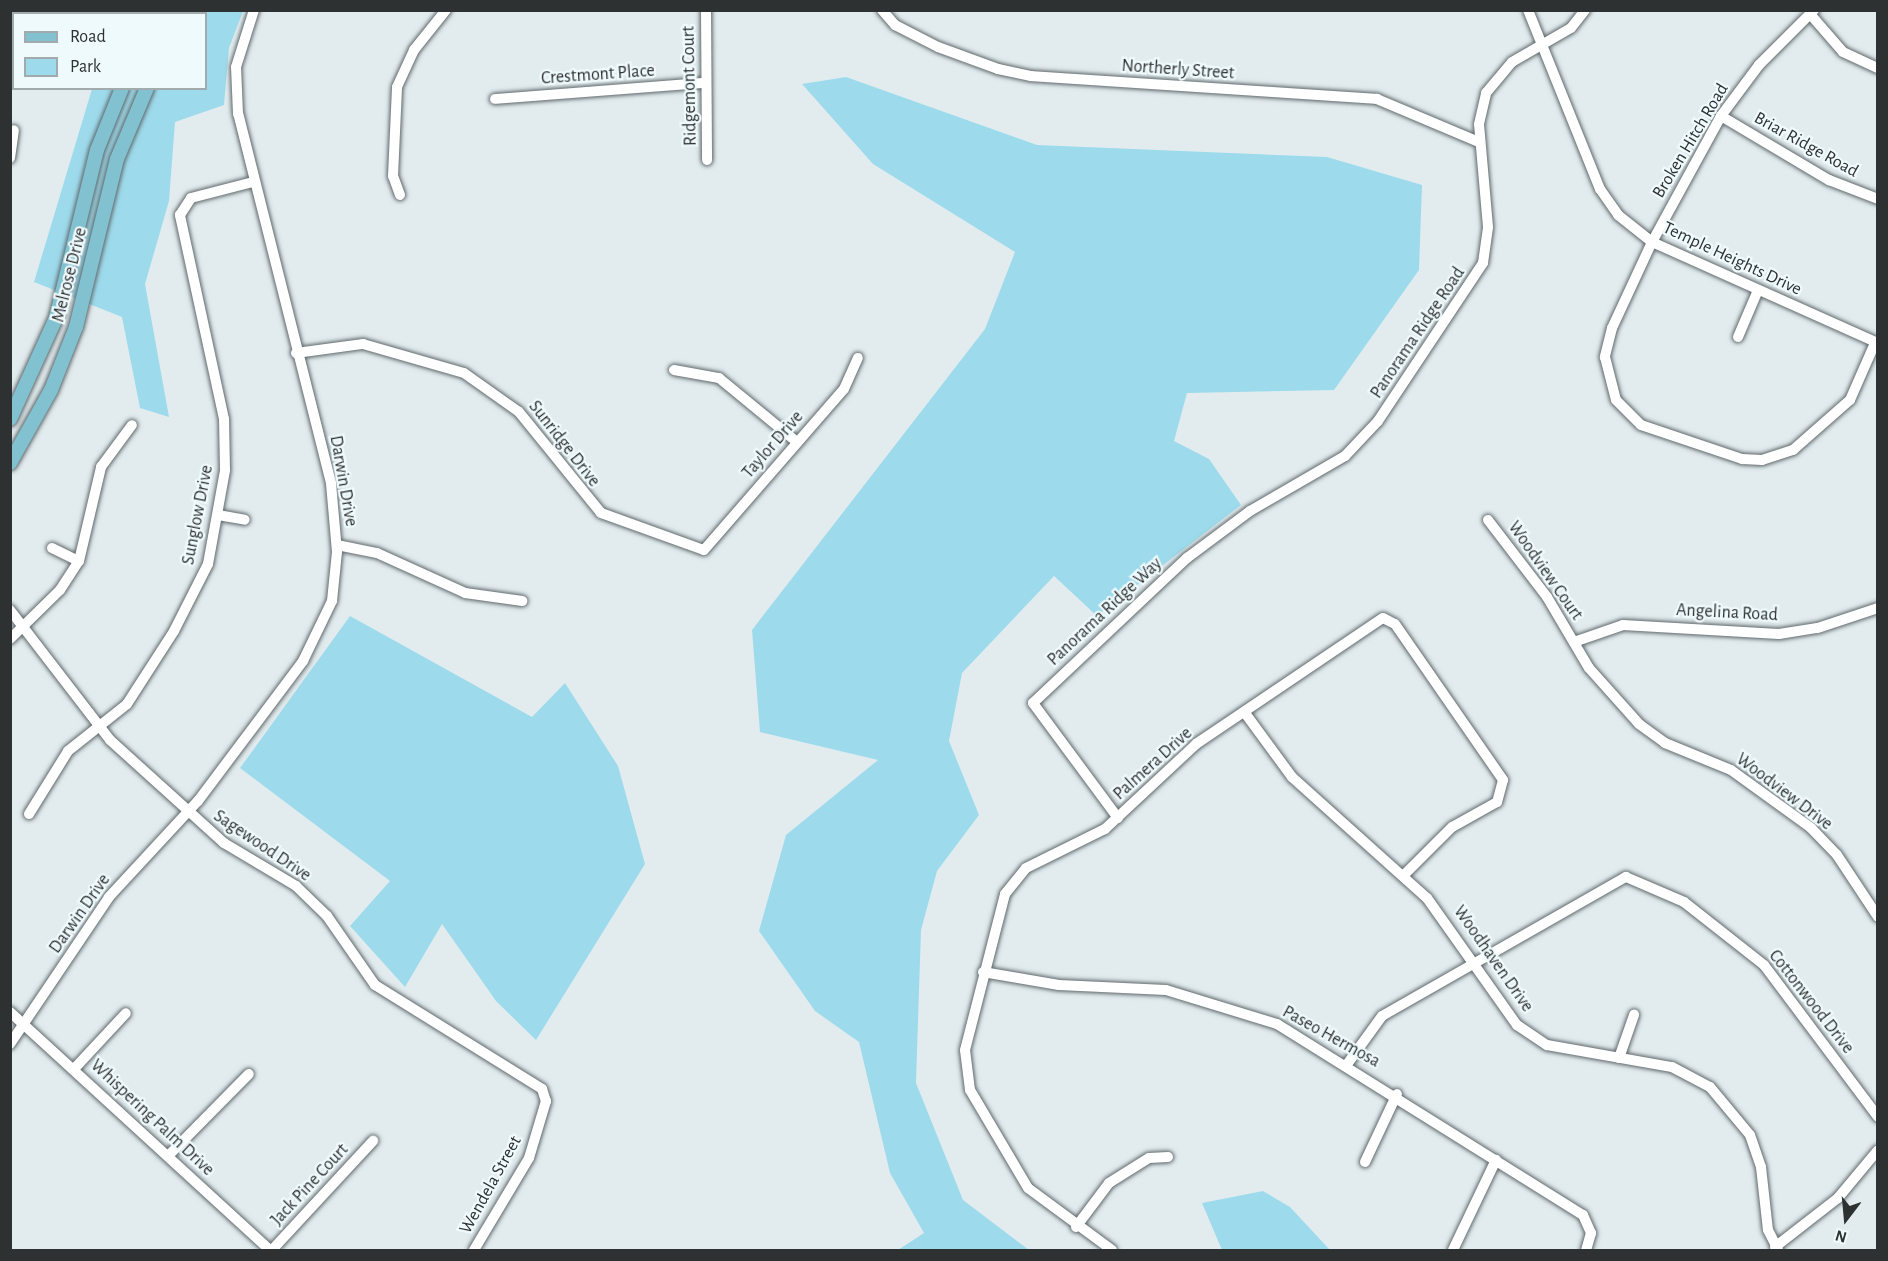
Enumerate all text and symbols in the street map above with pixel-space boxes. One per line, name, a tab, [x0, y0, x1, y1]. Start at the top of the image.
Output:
legend	[12, 12, 207, 90]
street label: Ridgemont Court	[678, 26, 702, 146]
text: Road	[70, 28, 106, 46]
street label: Northerly Street	[1121, 55, 1235, 85]
text: Park	[70, 58, 101, 76]
street label: Crestmont Place	[540, 60, 656, 90]
street label: Broken Hitch Road	[1648, 80, 1734, 202]
street label: Briar Ridge Road	[1750, 107, 1862, 183]
street label: Temple Heights Drive	[1659, 217, 1805, 301]
street label: Melrose Drive	[48, 226, 92, 324]
street label: Panorama Ridge Road	[1366, 263, 1470, 403]
street label: Sunridge Drive	[524, 397, 604, 491]
street label: Taylor Drive	[738, 407, 808, 483]
street label: Darwin Drive	[324, 434, 362, 528]
street label: Sunglow Drive	[178, 463, 218, 567]
street label: Woodview Court	[1503, 517, 1587, 625]
street label: Panorama Ridge Way	[1043, 553, 1167, 671]
street label: Angelina Road	[1676, 600, 1778, 626]
street label: Palmera Drive	[1109, 723, 1197, 805]
street label: Woodview Drive	[1732, 749, 1836, 835]
street label: Sagewood Drive	[209, 806, 315, 886]
street label: Darwin Drive	[45, 870, 115, 958]
street label: Woodhaven Drive	[1448, 902, 1538, 1016]
street label: Cottonwood Drive	[1764, 946, 1858, 1058]
street label: Paseo Hermosa	[1278, 1001, 1384, 1073]
street label: Whispering Palm Drive	[86, 1055, 218, 1181]
street label: Wendela Street	[455, 1132, 527, 1238]
street label: Jack Pine Court	[267, 1139, 353, 1231]
north arrow	[1816, 1189, 1876, 1249]
text: N	[1833, 1227, 1849, 1246]

